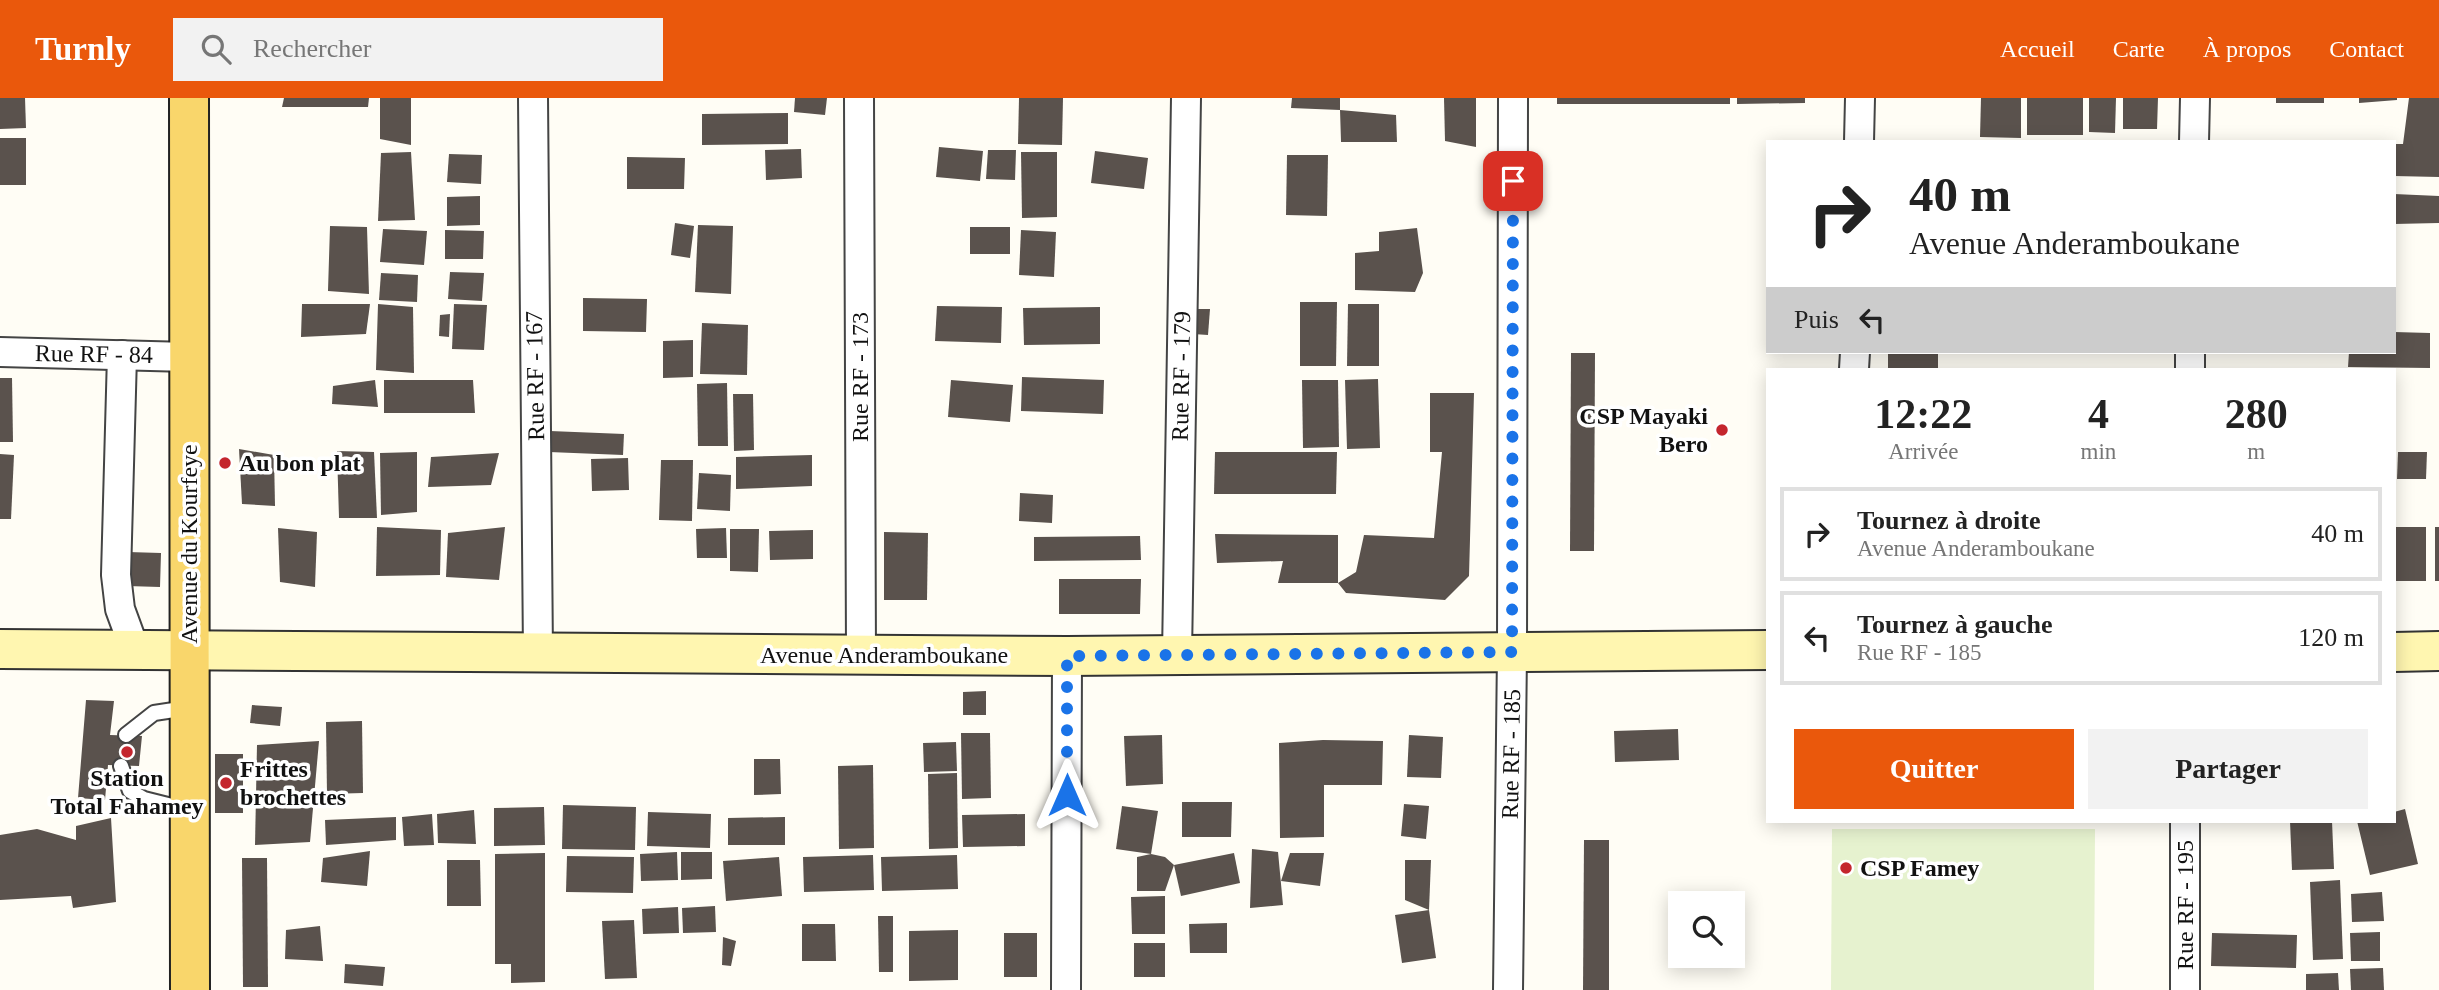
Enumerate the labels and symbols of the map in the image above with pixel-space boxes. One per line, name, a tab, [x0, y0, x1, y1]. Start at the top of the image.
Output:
pin	[1483, 151, 1543, 211]
street label: Rue RF - 167	[521, 311, 549, 441]
street label: Rue RF - 179	[1167, 311, 1195, 441]
street label: Rue RF - 173	[847, 312, 873, 442]
street label: Rue RF - 84	[35, 340, 153, 368]
place label: CSP Mayaki Bero	[1579, 403, 1708, 457]
marker: CSP Mayaki Bero	[1714, 422, 1730, 438]
street label: Avenue du Kourfeye	[176, 444, 202, 644]
place label: Au bon plat	[239, 450, 360, 476]
marker: Au bon plat	[217, 455, 233, 471]
street label: Avenue Anderamboukane	[760, 642, 1008, 668]
street label: Rue RF - 185	[1497, 689, 1525, 819]
marker: Station Total Fahamey	[119, 744, 135, 760]
place label: Frittes brochettes	[240, 756, 346, 810]
position arrow	[1030, 758, 1104, 832]
place label: Station Total Fahamey	[50, 765, 204, 819]
marker: Frittes brochettes	[218, 775, 234, 791]
street label: Rue RF - 195	[2172, 840, 2198, 970]
place label: CSP Famey	[1860, 855, 1979, 881]
marker: CSP Famey	[1838, 860, 1854, 876]

